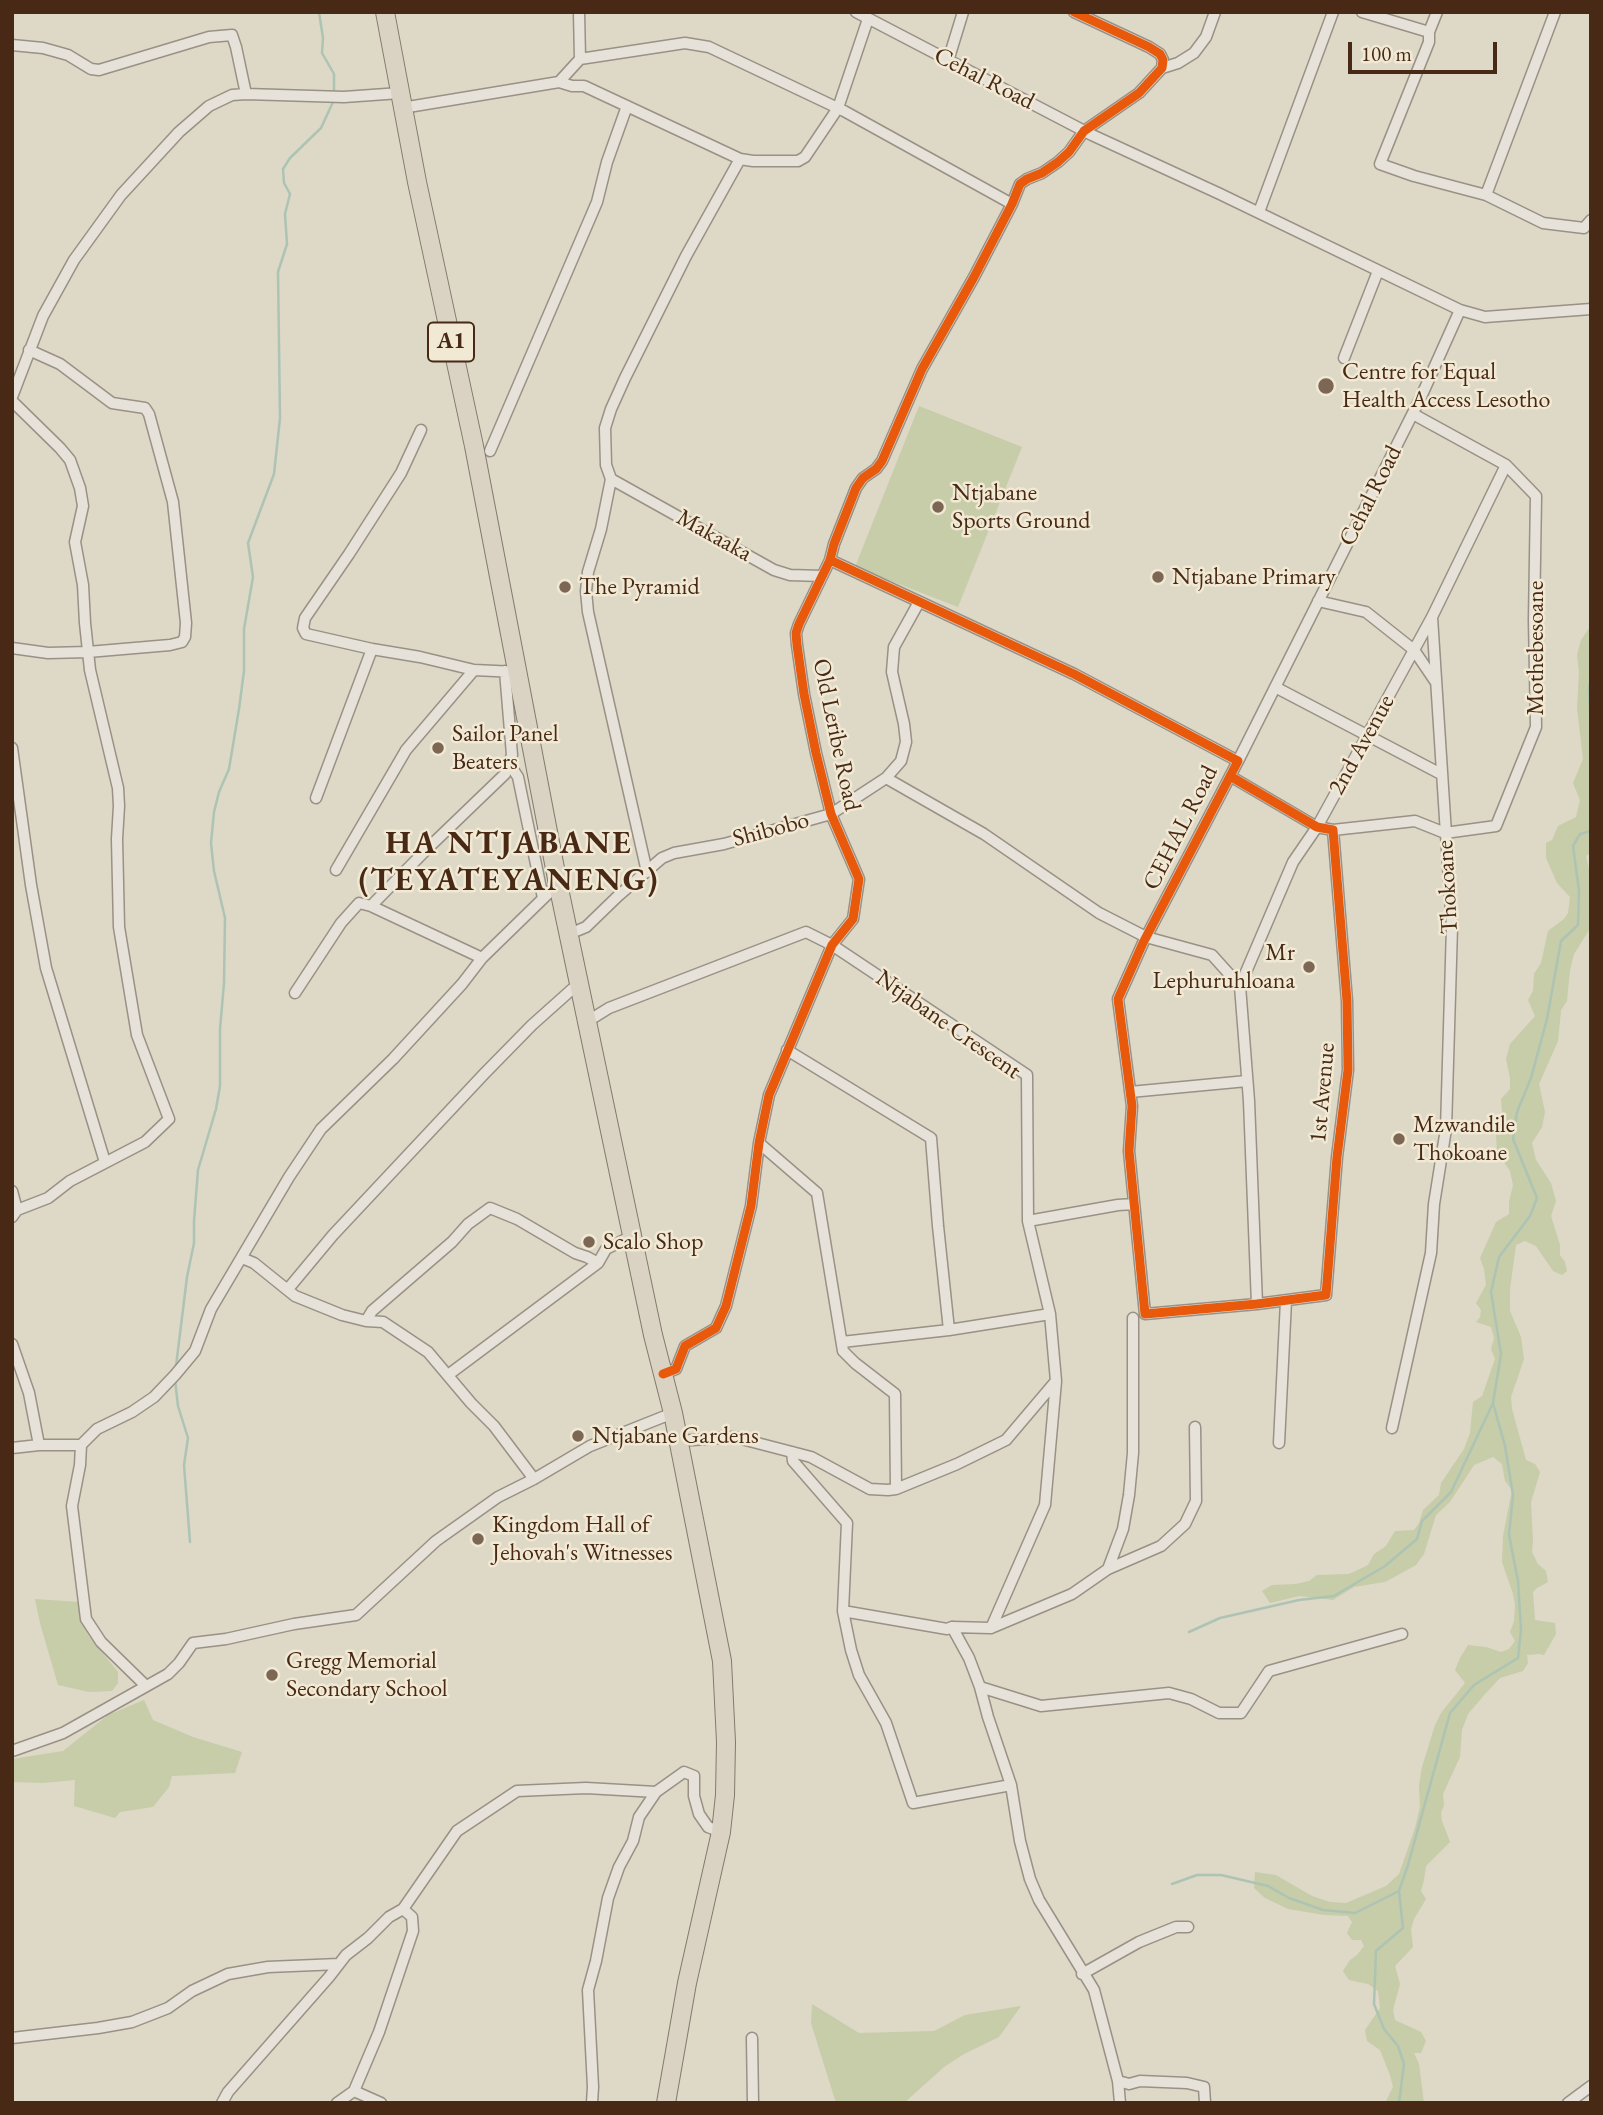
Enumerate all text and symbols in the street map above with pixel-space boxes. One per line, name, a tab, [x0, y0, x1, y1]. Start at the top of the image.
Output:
scale bar	[1351, 28, 1500, 72]
text: 100 m	[1361, 40, 1412, 67]
street label: Cehal Road	[929, 41, 1039, 117]
road number: A1	[428, 322, 474, 362]
place label: Centre for Equal Health Access Lesotho	[1342, 358, 1550, 414]
marker: Centre for Equal Health Access Lesotho	[1316, 376, 1336, 396]
street label: Cehal Road	[1333, 441, 1409, 551]
place label: Ntjabane Sports Ground	[952, 479, 1090, 535]
marker: Ntjabane Sports Ground	[930, 499, 946, 515]
street label: Makaaka	[671, 504, 757, 568]
place label: Ntjabane Primary	[1172, 563, 1336, 591]
marker: Ntjabane Primary	[1150, 569, 1166, 585]
place label: The Pyramid	[579, 573, 700, 601]
marker: The Pyramid	[557, 579, 573, 595]
street label: Mothebesoane	[1522, 581, 1550, 715]
street label: Old Leribe Road	[806, 656, 866, 814]
street label: 2nd Avenue	[1323, 690, 1401, 800]
place label: Sailor Panel Beaters	[452, 720, 558, 776]
marker: Sailor Panel Beaters	[430, 740, 446, 756]
street label: CEHAL Road	[1137, 761, 1225, 895]
street label: Shibobo	[730, 806, 812, 854]
district label: HA NTJABANE (TEYATEYANENG)	[360, 825, 658, 900]
street label: Thokoane	[1431, 839, 1465, 935]
place label: Mr Lephuruhloana	[1153, 939, 1295, 995]
marker: Mr Lephuruhloana	[1301, 959, 1317, 975]
street label: Ntjabane Crescent	[870, 964, 1026, 1086]
street label: 1st Avenue	[1304, 1042, 1342, 1144]
place label: Mzwandile Thokoane	[1413, 1111, 1515, 1167]
marker: Mzwandile Thokoane	[1391, 1131, 1407, 1147]
place label: Scalo Shop	[603, 1228, 703, 1256]
marker: Scalo Shop	[581, 1234, 597, 1250]
place label: Ntjabane Gardens	[592, 1422, 759, 1450]
marker: Ntjabane Gardens	[570, 1428, 586, 1444]
place label: Kingdom Hall of Jehovah's Witnesses	[492, 1511, 672, 1567]
marker: Kingdom Hall of Jehovah's Witnesses	[470, 1531, 486, 1547]
place label: Gregg Memorial Secondary School	[286, 1647, 448, 1703]
marker: Gregg Memorial Secondary School	[264, 1667, 280, 1683]

